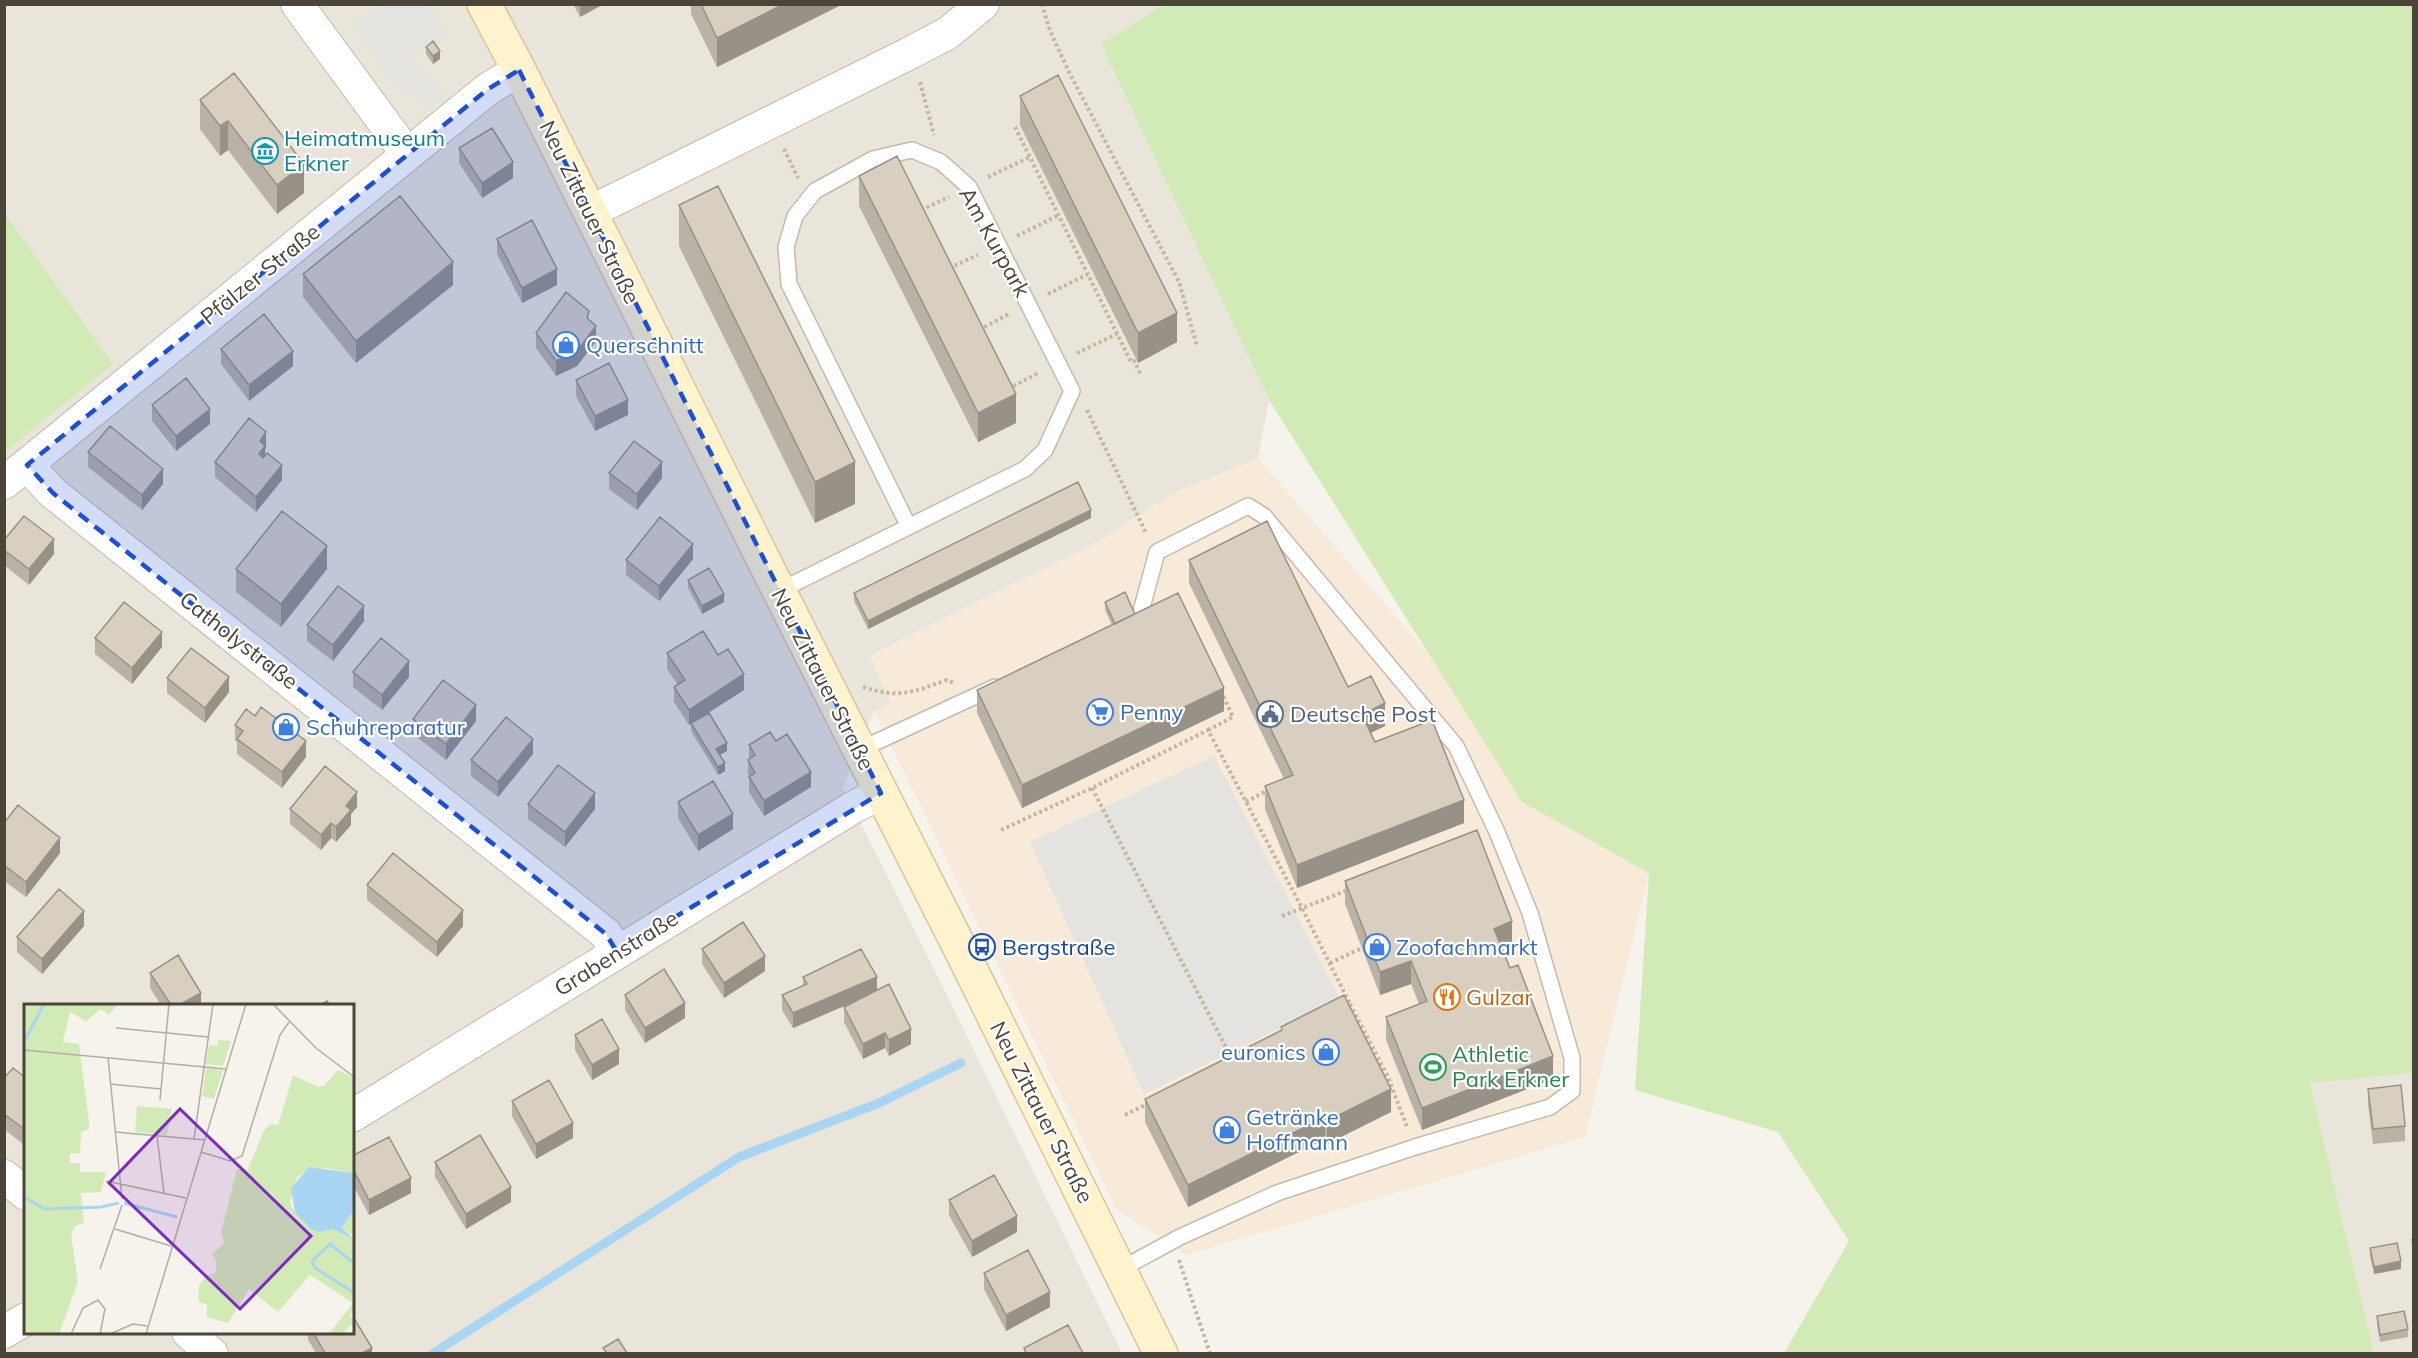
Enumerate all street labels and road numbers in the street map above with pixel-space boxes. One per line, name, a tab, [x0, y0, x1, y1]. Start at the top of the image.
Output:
street label: Neu Zittauer Straße	[534, 116, 646, 308]
street label: Am Kurpark	[953, 182, 1037, 302]
street label: Pfälzer Straße	[195, 217, 325, 331]
street label: Neu Zittauer Straße	[765, 583, 881, 775]
street label: Catholystraße	[174, 585, 304, 695]
street label: Grabenstraße	[549, 904, 683, 1002]
street label: Neu Zittauer Straße	[984, 1016, 1100, 1208]

